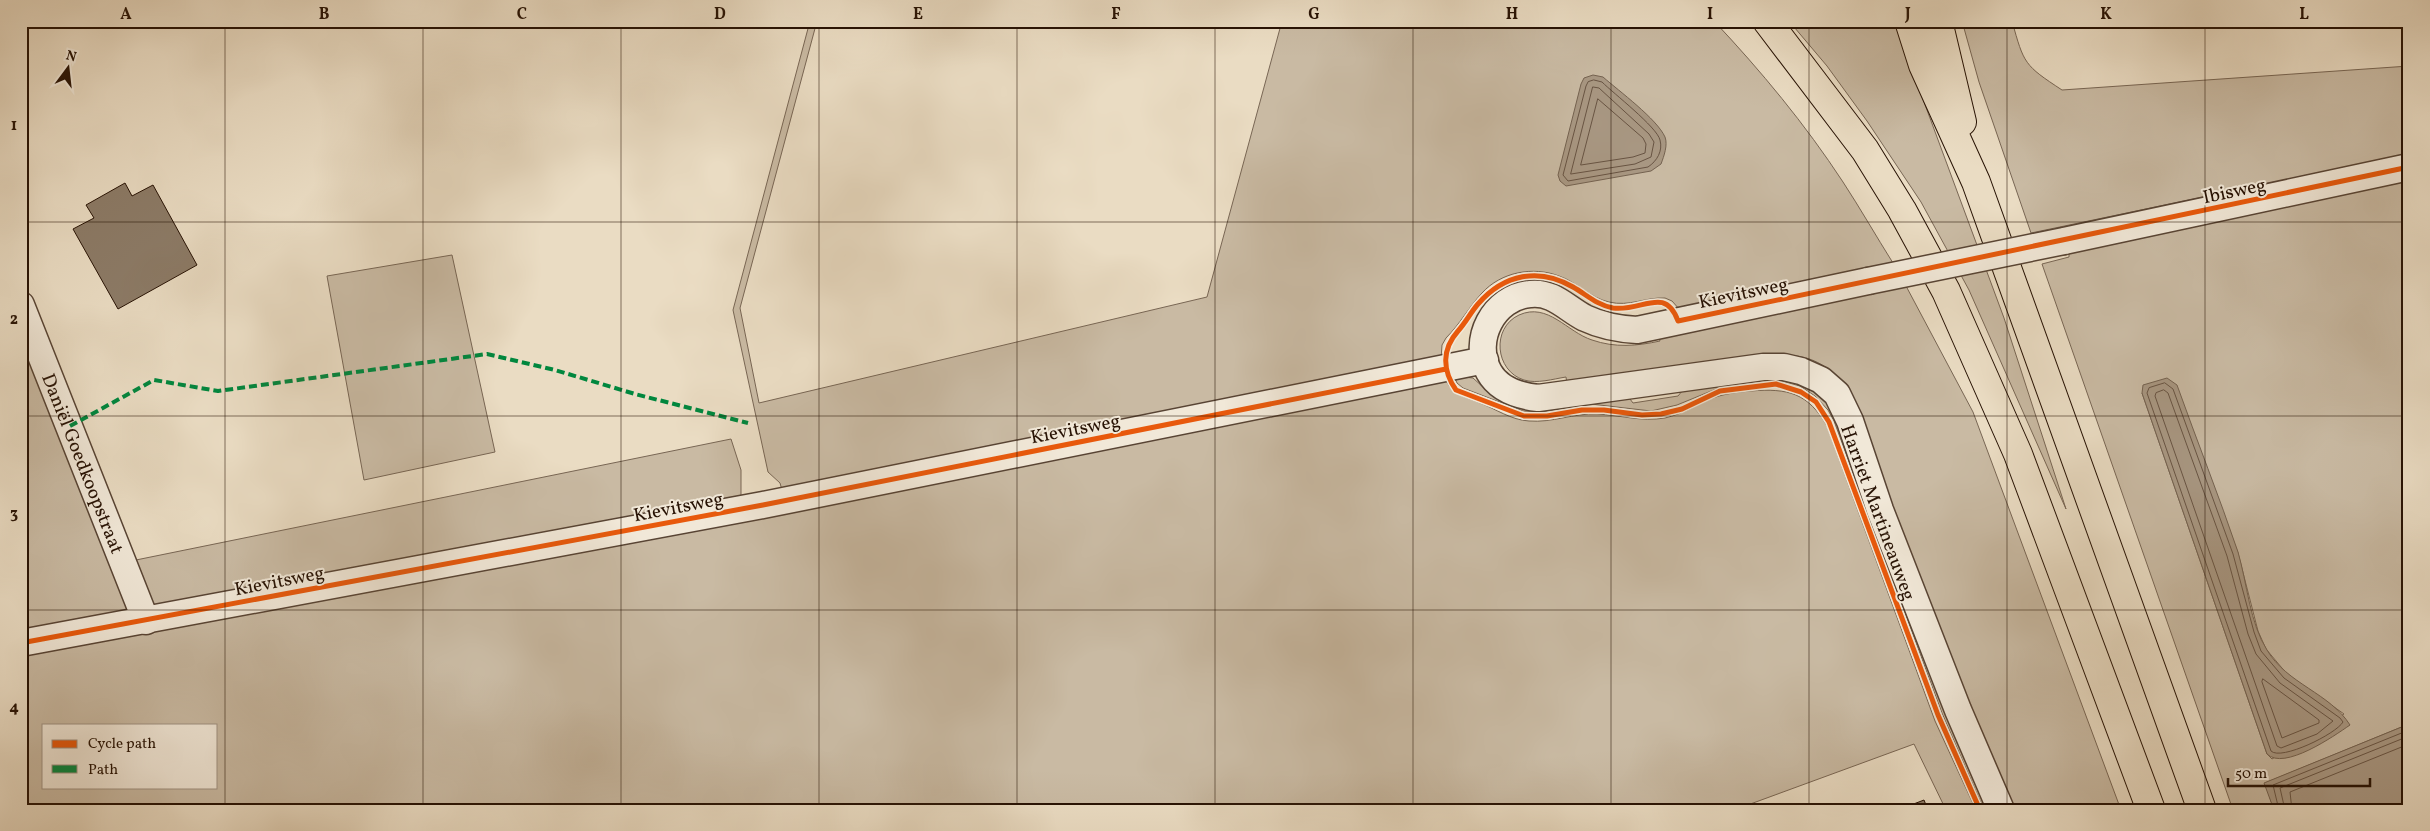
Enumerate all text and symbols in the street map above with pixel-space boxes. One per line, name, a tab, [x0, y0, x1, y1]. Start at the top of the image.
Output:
text: A	[120, 4, 132, 26]
text: B	[319, 4, 330, 26]
text: C	[517, 4, 527, 26]
text: D	[714, 4, 726, 26]
text: E	[913, 4, 923, 26]
text: F	[1111, 4, 1121, 26]
text: G	[1308, 4, 1320, 26]
text: H	[1506, 4, 1518, 26]
text: I	[1707, 4, 1713, 26]
text: J	[1904, 4, 1911, 26]
text: K	[2100, 4, 2112, 26]
text: L	[2299, 4, 2309, 26]
north arrow	[42, 42, 92, 92]
text: N	[64, 46, 78, 67]
text: 1	[11, 115, 17, 137]
street label: Ibisweg	[2200, 173, 2268, 211]
street label: Kievitsweg	[1696, 272, 1791, 316]
text: 2	[10, 309, 18, 331]
street label: Daniël Goedkoopstraat	[34, 370, 129, 558]
street label: Kievitsweg	[1028, 409, 1122, 451]
street label: Harriet Martineauweg	[1833, 421, 1921, 604]
street label: Kievitsweg	[631, 487, 725, 529]
text: 3	[10, 503, 18, 525]
street label: Kievitsweg	[232, 561, 326, 603]
text: 4	[9, 697, 19, 719]
legend	[42, 724, 218, 788]
text: Cycle path	[88, 734, 156, 755]
scale bar	[2228, 756, 2370, 788]
text: Path	[88, 760, 118, 781]
text: 50 m	[2235, 764, 2267, 785]

